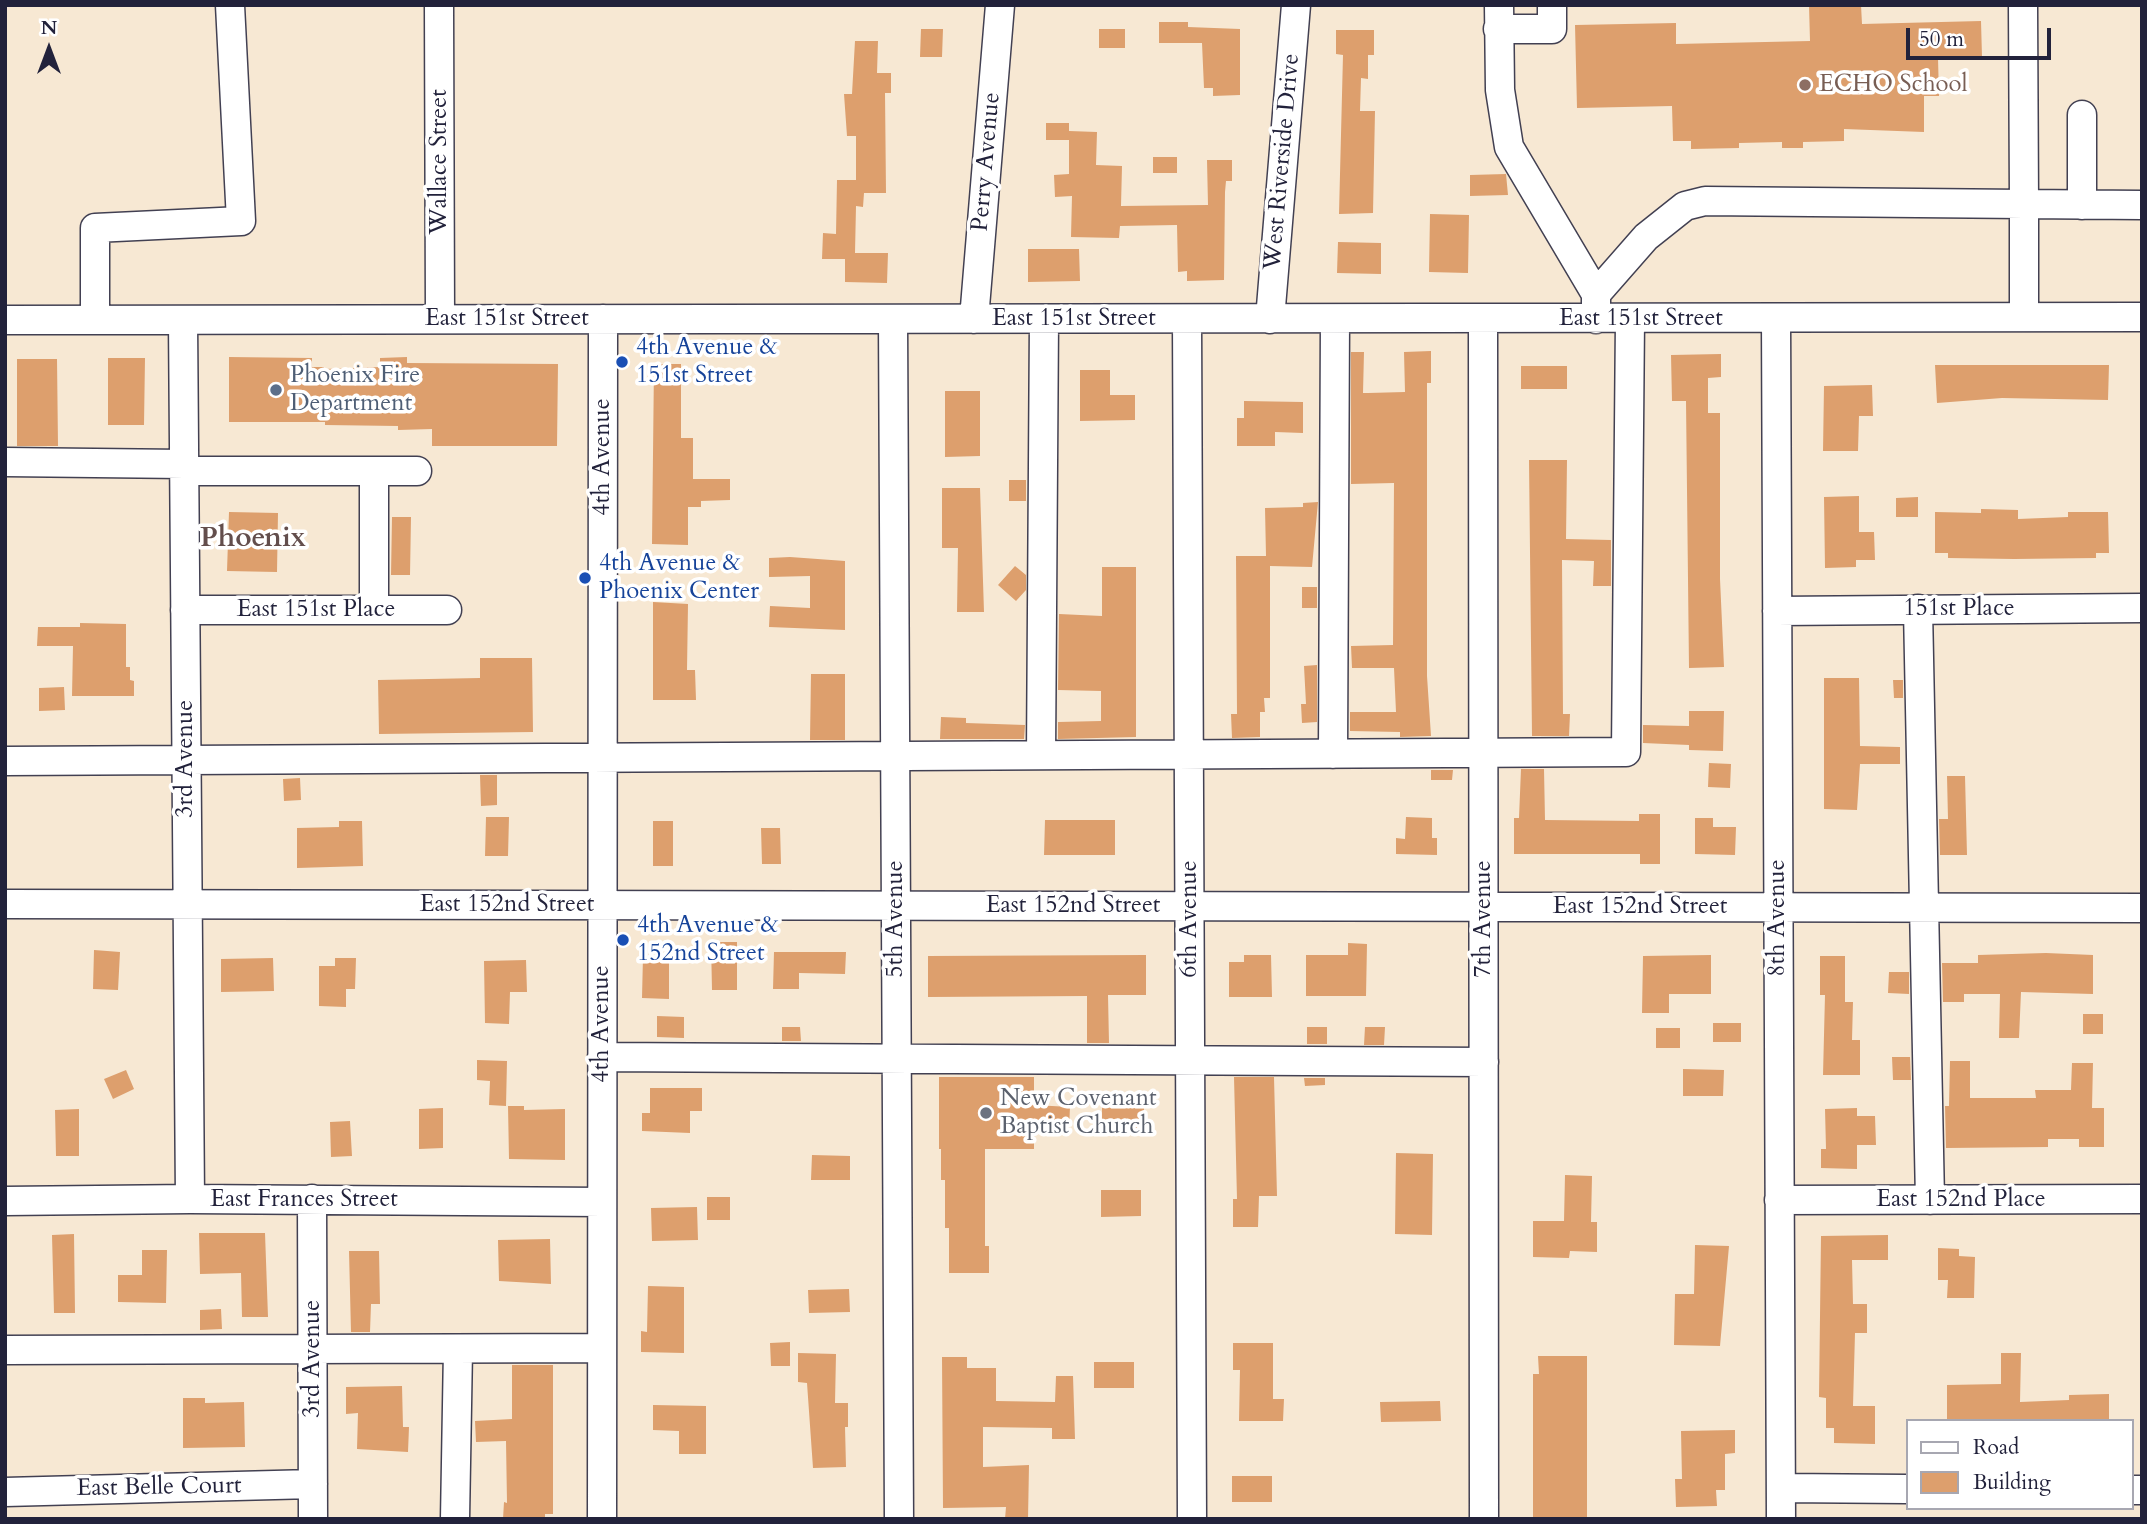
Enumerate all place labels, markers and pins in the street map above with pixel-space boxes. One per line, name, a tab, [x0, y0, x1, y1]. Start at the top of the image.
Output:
place label: ECHO School	[1819, 71, 1968, 99]
marker: ECHO School	[1797, 77, 1813, 93]
place label: 4th Avenue & 151st Street	[636, 334, 778, 390]
marker: 4th Avenue & 151st Street	[614, 354, 630, 370]
place label: Phoenix Fire Department	[290, 362, 420, 418]
marker: Phoenix Fire Department	[268, 382, 284, 398]
place label: 4th Avenue & Phoenix Center	[599, 550, 759, 606]
marker: 4th Avenue & Phoenix Center	[577, 570, 593, 586]
place label: 4th Avenue & 152nd Street	[637, 912, 779, 968]
marker: 4th Avenue & 152nd Street	[615, 932, 631, 948]
place label: New Covenant Baptist Church	[1000, 1085, 1157, 1141]
marker: New Covenant Baptist Church	[978, 1105, 994, 1121]

